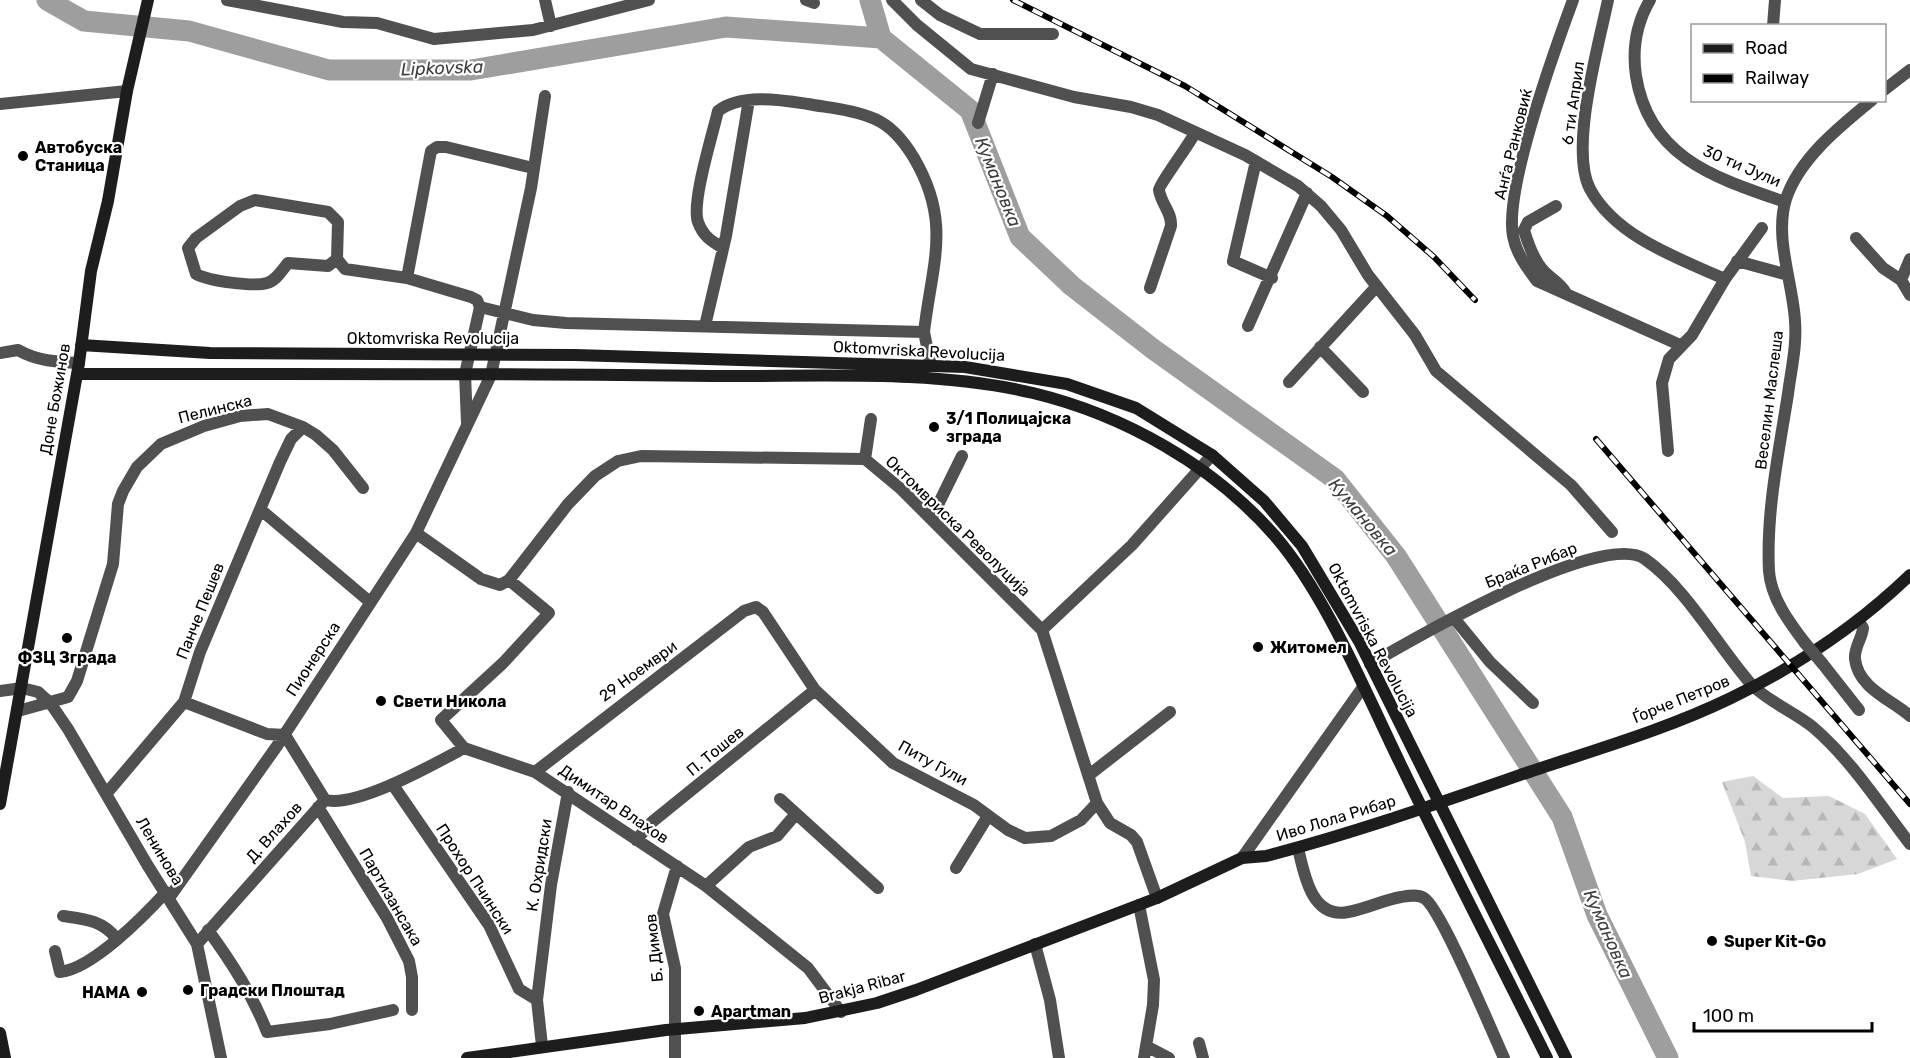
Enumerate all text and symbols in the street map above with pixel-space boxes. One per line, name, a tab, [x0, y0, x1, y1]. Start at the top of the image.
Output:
legend	[1691, 24, 1886, 102]
text: Road	[1745, 37, 1788, 59]
water label: Lipkovska	[400, 56, 484, 80]
street label: 6 ти Април	[1558, 60, 1588, 146]
text: Railway	[1745, 67, 1809, 89]
street label: Анѓа Ранковиќ	[1490, 86, 1536, 201]
water label: Кумановка	[970, 134, 1026, 231]
place label: Автобуска Станица	[35, 138, 122, 175]
street label: 30 ти Јули	[1700, 141, 1784, 191]
marker: Автобуска Станица	[16, 149, 30, 163]
street label: Oktomvriska Revolucija	[347, 329, 519, 348]
street label: Веселин Маслеша	[1751, 329, 1787, 471]
street label: Oktomvriska Revolucija	[832, 337, 1006, 365]
street label: Доне Божинов	[36, 342, 74, 456]
street label: Пелинска	[176, 391, 254, 427]
place label: 3/1 Полицајска зграда	[946, 409, 1071, 446]
marker: 3/1 Полицајска зграда	[927, 420, 941, 434]
street label: Октомвриска Револуција	[882, 452, 1034, 600]
water label: Кумановка	[1324, 474, 1402, 561]
street label: Браќа Рибар	[1482, 538, 1580, 592]
street label: Oktomvriska Revolucija	[1324, 559, 1422, 721]
street label: Панче Пешев	[172, 560, 228, 662]
street label: Пионерска	[282, 618, 344, 700]
marker: ФЗЦ Зграда	[60, 631, 74, 645]
street label: 29 Ноември	[595, 636, 681, 706]
place label: Житомел	[1270, 638, 1347, 657]
marker: Житомел	[1251, 640, 1265, 654]
place label: ФЗЦ Зграда	[17, 648, 117, 667]
street label: Ѓорче Петров	[1630, 671, 1732, 727]
place label: Свети Никола	[393, 692, 506, 711]
marker: Свети Никола	[374, 694, 388, 708]
street label: П. Тошев	[683, 722, 748, 780]
street label: Питу Гули	[895, 736, 971, 790]
street label: Димитар Влахов	[556, 760, 672, 848]
street label: Иво Лола Рибар	[1274, 791, 1398, 845]
street label: Д. Влахов	[242, 798, 306, 866]
street label: Ленинова	[132, 813, 188, 889]
street label: К. Охридски	[522, 817, 556, 913]
street label: Прохор Пчински	[432, 820, 518, 938]
street label: Партизансака	[355, 845, 427, 949]
water label: Кумановка	[1579, 886, 1638, 982]
street label: Б. Димов	[641, 913, 667, 983]
place label: Super Kit-Go	[1724, 932, 1827, 951]
marker: Super Kit-Go	[1705, 934, 1719, 948]
street label: Brakja Ribar	[816, 966, 908, 1008]
place label: Градски Плоштад	[200, 981, 345, 1000]
place label: НАМА	[82, 983, 131, 1002]
marker: Градски Плоштад	[181, 983, 195, 997]
marker: НАМА	[135, 985, 149, 999]
scale bar	[1694, 995, 1872, 1033]
place label: Apartman	[711, 1002, 791, 1021]
marker: Apartman	[692, 1004, 706, 1018]
text: 100 m	[1703, 1005, 1754, 1027]

